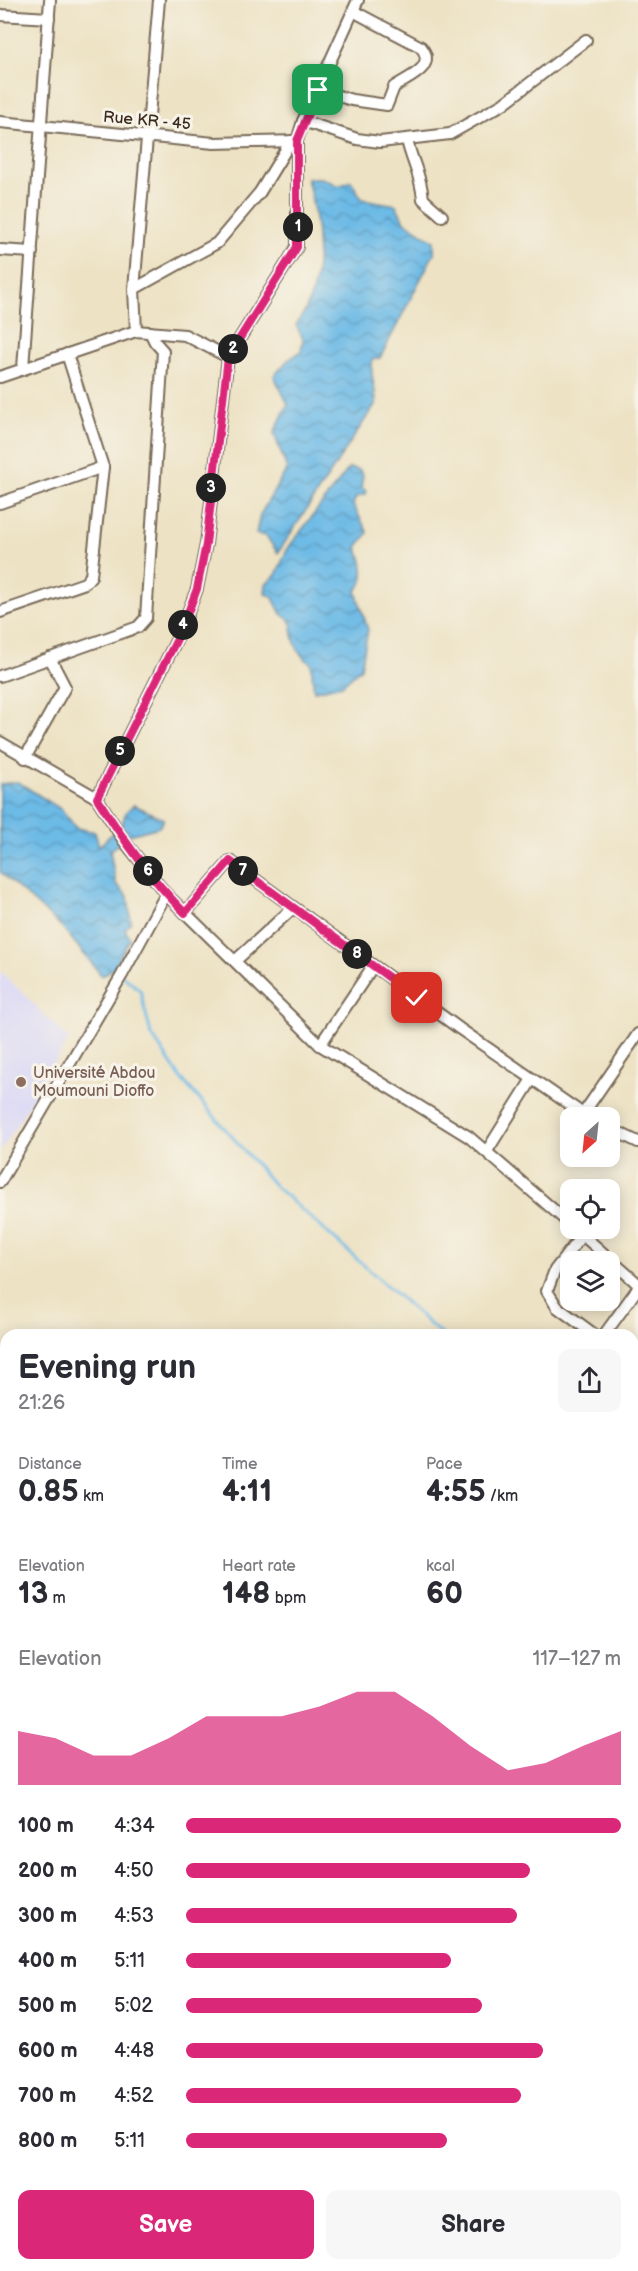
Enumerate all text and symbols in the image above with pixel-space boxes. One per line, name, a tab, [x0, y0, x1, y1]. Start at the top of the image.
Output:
pin	[292, 64, 343, 115]
icon: arrive	[301, 73, 334, 106]
street label: Rue KR - 45	[102, 108, 192, 134]
pin: 1	[283, 212, 313, 242]
text: 1	[295, 217, 301, 236]
pin: 2	[218, 334, 248, 364]
text: 2	[228, 339, 238, 358]
pin: 3	[196, 473, 226, 503]
text: 3	[206, 478, 216, 497]
pin: 4	[168, 610, 198, 640]
text: 4	[178, 615, 188, 634]
pin: 5	[105, 736, 135, 766]
text: 5	[115, 741, 125, 760]
pin: 6	[133, 856, 163, 886]
pin: 7	[228, 856, 258, 886]
text: 6	[143, 861, 153, 880]
text: 7	[239, 861, 247, 880]
pin: 8	[342, 939, 372, 969]
text: 8	[352, 944, 362, 963]
pin	[391, 972, 442, 1023]
icon: check	[400, 981, 433, 1014]
place label: Université Abdou Moumouni Dioffo	[33, 1064, 156, 1101]
marker: Université Abdou Moumouni Dioffo	[14, 1075, 28, 1089]
north arrow	[560, 1107, 620, 1167]
map controls	[560, 1107, 620, 1311]
button: locate	[560, 1179, 620, 1239]
button: layers	[560, 1251, 620, 1311]
text: Evening run	[18, 1348, 196, 1388]
button: share	[558, 1349, 621, 1412]
text: 21:26	[18, 1391, 65, 1415]
text: Distance	[18, 1455, 82, 1474]
text: Time	[222, 1455, 257, 1474]
text: Pace	[426, 1455, 462, 1474]
text: 0.85	[18, 1474, 79, 1510]
text: 4:11	[222, 1474, 272, 1510]
text: 4:55	[426, 1474, 486, 1510]
text: km	[79, 1487, 104, 1506]
text: /km	[486, 1487, 518, 1506]
text: Elevation	[18, 1557, 85, 1576]
text: Heart rate	[222, 1557, 296, 1576]
text: kcal	[426, 1557, 455, 1576]
text: 13	[18, 1576, 48, 1612]
text: 148	[222, 1576, 270, 1612]
text: 60	[426, 1576, 463, 1612]
text: m	[48, 1589, 66, 1608]
text: bpm	[270, 1589, 306, 1608]
text: Elevation	[18, 1647, 101, 1671]
text: 117–127 m	[532, 1647, 621, 1671]
text: 100 m	[18, 1814, 74, 1838]
text: 4:34	[114, 1814, 155, 1838]
text: 200 m	[18, 1859, 77, 1883]
text: 4:50	[114, 1859, 153, 1883]
text: 300 m	[18, 1904, 77, 1928]
text: 4:53	[114, 1904, 154, 1928]
text: 400 m	[18, 1949, 77, 1973]
text: 5:11	[114, 1949, 145, 1973]
text: 500 m	[18, 1994, 77, 2018]
text: 5:02	[114, 1994, 153, 2018]
text: 600 m	[18, 2039, 78, 2063]
text: 4:48	[114, 2039, 154, 2063]
text: 700 m	[18, 2084, 76, 2108]
text: 4:52	[114, 2084, 154, 2108]
text: 800 m	[18, 2129, 77, 2153]
text: 5:11	[114, 2129, 145, 2153]
button: Save	[18, 2190, 314, 2259]
button: Share	[326, 2190, 621, 2259]

